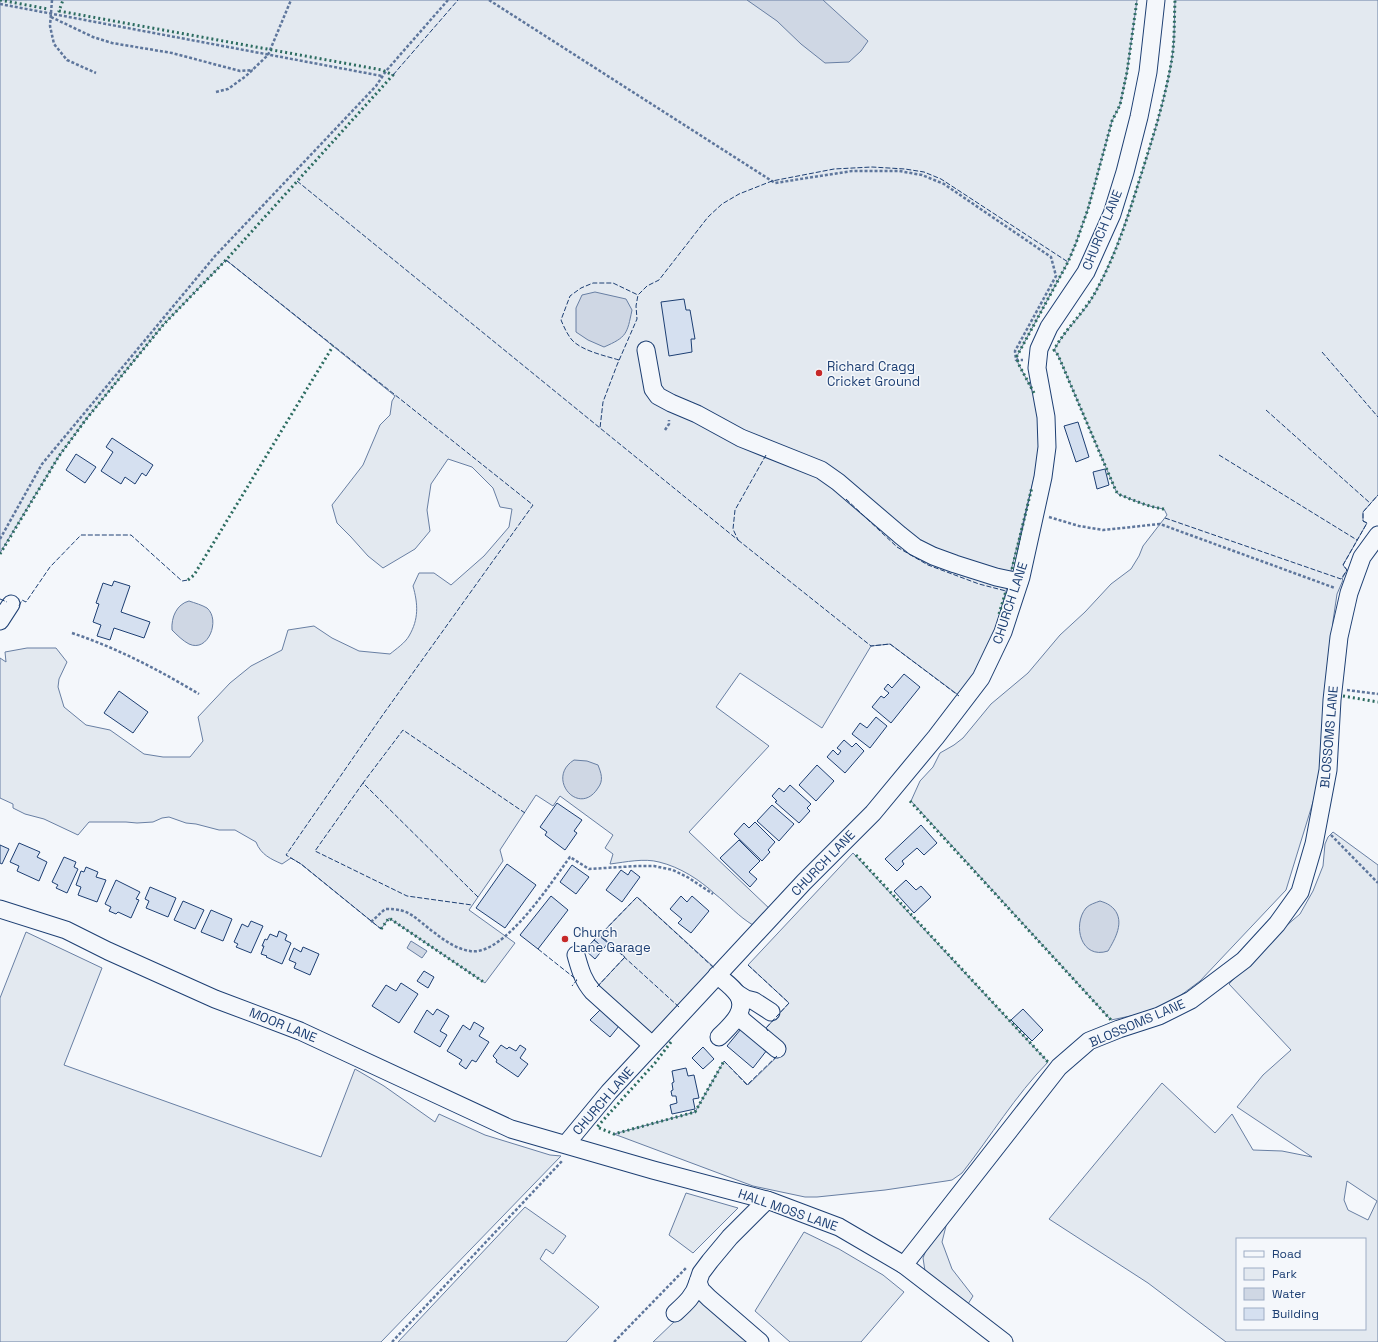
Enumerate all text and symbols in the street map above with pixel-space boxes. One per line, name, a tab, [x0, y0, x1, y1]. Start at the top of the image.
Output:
street label: CHURCH LANE	[1078, 187, 1126, 273]
place label: Richard Cragg Cricket Ground	[827, 358, 920, 390]
marker: Richard Cragg Cricket Ground	[814, 368, 824, 378]
street label: CHURCH LANE	[989, 560, 1031, 646]
street label: BLOSSOMS LANE	[1316, 685, 1342, 789]
street label: CHURCH LANE	[787, 826, 859, 900]
place label: Church Lane Garage	[573, 924, 651, 956]
marker: Church Lane Garage	[560, 934, 570, 944]
street label: BLOSSOMS LANE	[1086, 995, 1188, 1051]
street label: MOOR LANE	[247, 1004, 319, 1046]
street label: CHURCH LANE	[569, 1063, 637, 1139]
street label: HALL MOSS LANE	[736, 1185, 840, 1235]
legend	[1236, 1238, 1366, 1330]
text: Road	[1272, 1246, 1301, 1262]
text: Park	[1272, 1266, 1297, 1282]
text: Water	[1272, 1286, 1306, 1302]
text: Building	[1272, 1306, 1319, 1322]

